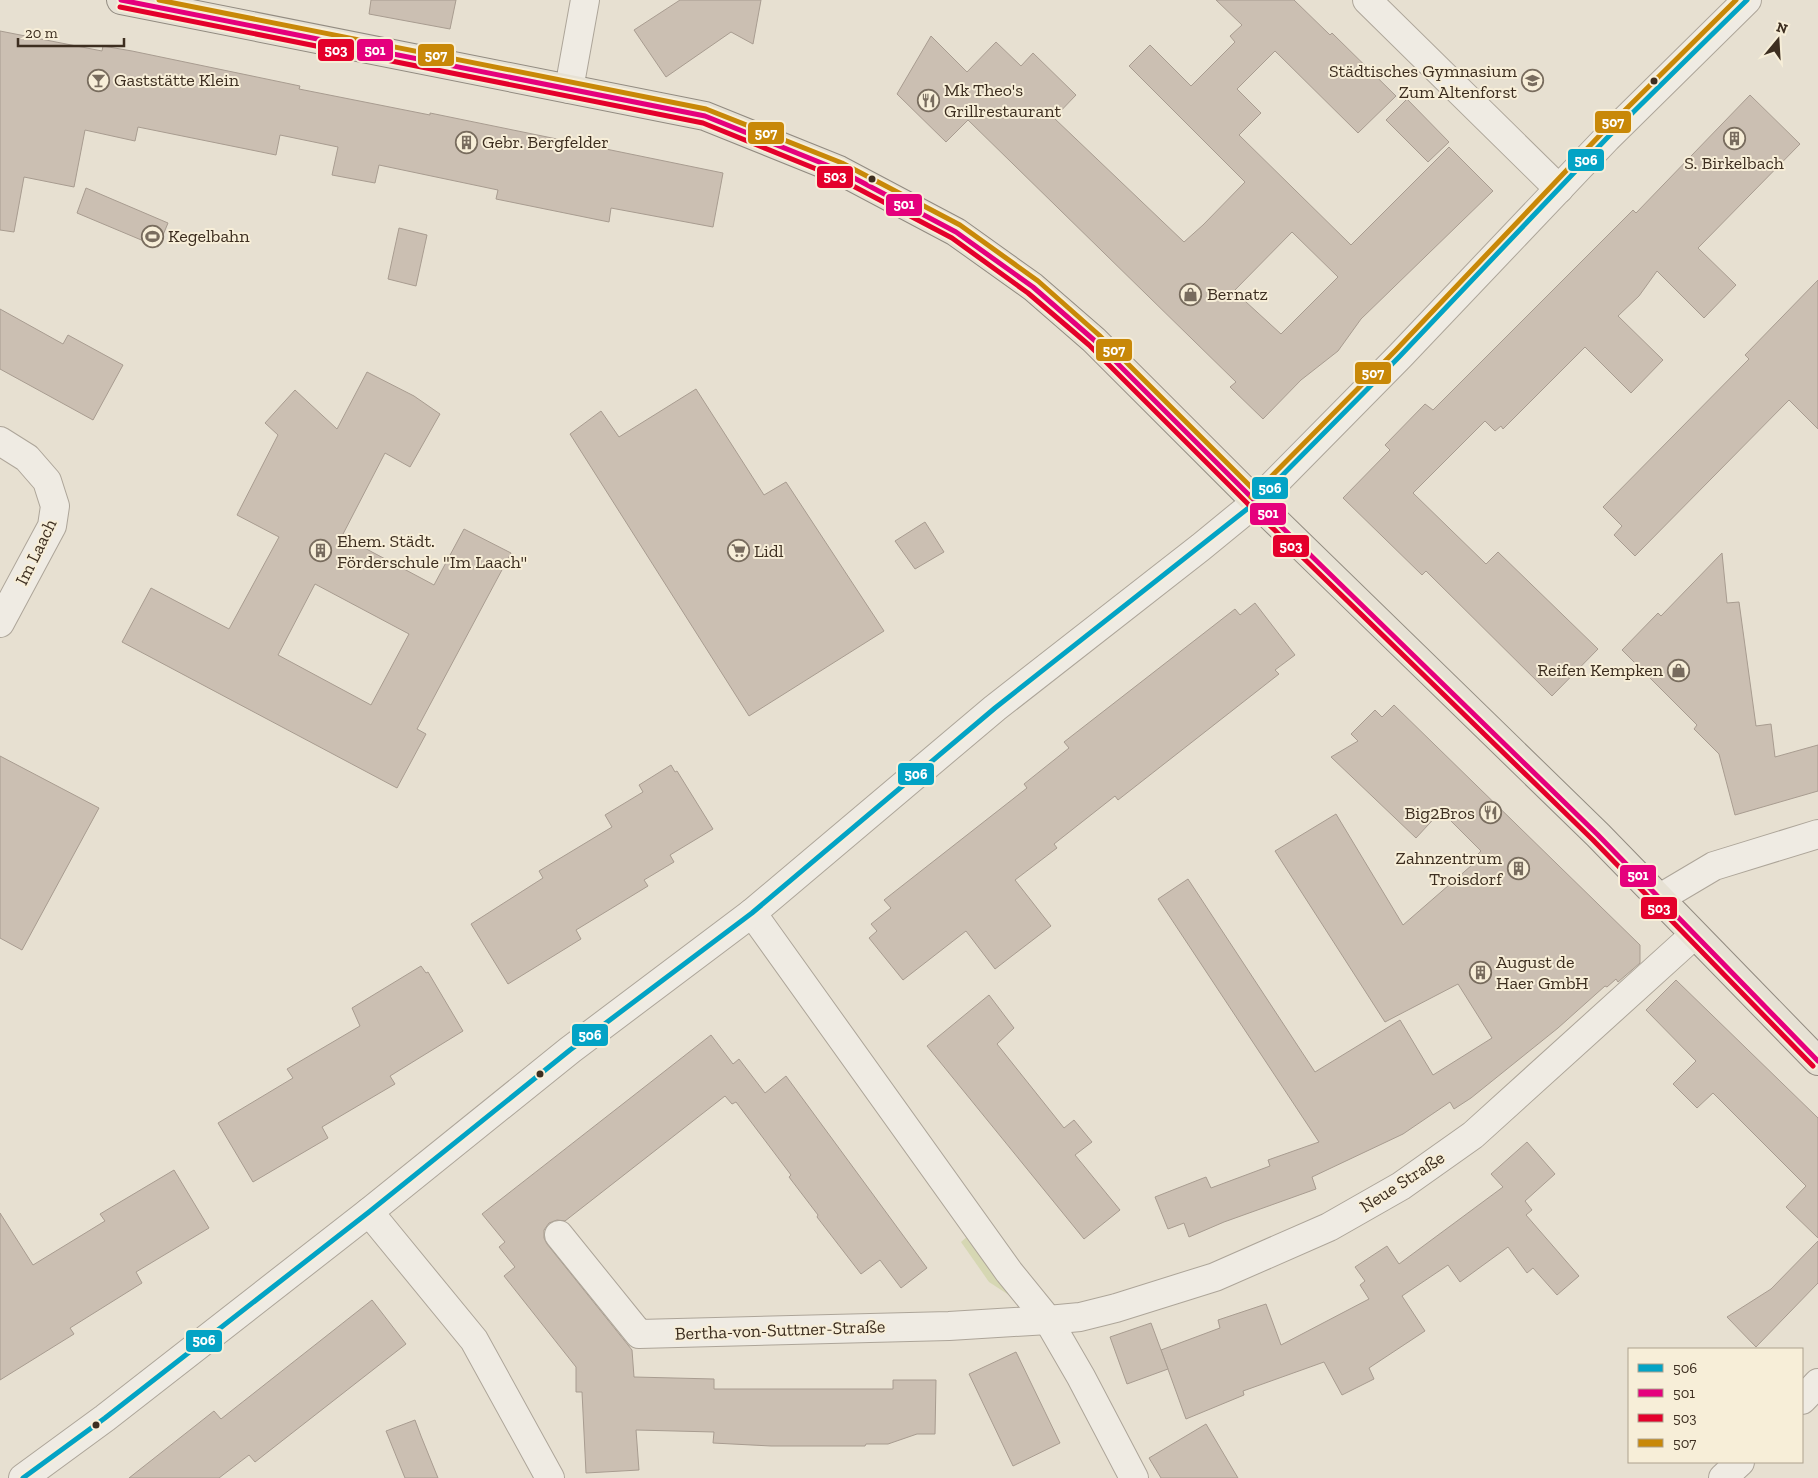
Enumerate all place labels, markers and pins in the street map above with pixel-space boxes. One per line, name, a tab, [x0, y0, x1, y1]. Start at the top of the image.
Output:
place label: Städtisches Gymnasium Zum Altenforst	[1329, 60, 1517, 103]
bar icon: Gaststätte Klein	[86, 68, 110, 92]
place label: Gaststätte Klein	[114, 69, 240, 91]
school or university icon: Städtisches Gymnasium Zum Altenforst	[1521, 69, 1545, 93]
unlabelled marker	[1649, 76, 1659, 86]
place label: Mk Theo's Grillrestaurant	[944, 79, 1062, 122]
restaurant icon: Mk Theo's Grillrestaurant	[916, 88, 940, 112]
building icon: S. Birkelbach	[1722, 126, 1746, 150]
building icon: Gebr. Bergfelder	[454, 130, 478, 154]
place label: Gebr. Bergfelder	[482, 131, 609, 153]
place label: S. Birkelbach	[1684, 152, 1784, 174]
unlabelled marker	[867, 174, 877, 184]
sports icon: Kegelbahn	[140, 224, 164, 248]
place label: Kegelbahn	[168, 225, 250, 247]
shop icon: Bernatz	[1179, 282, 1203, 306]
place label: Bernatz	[1207, 283, 1268, 305]
place label: Ehem. Städt. Förderschule "Im Laach"	[337, 530, 527, 573]
building icon: Ehem. Städt. Förderschule "Im Laach"	[309, 539, 333, 563]
supermarket icon: Lidl	[726, 539, 750, 563]
place label: Lidl	[754, 540, 784, 562]
shop icon: Reifen Kempken	[1667, 658, 1691, 682]
place label: Reifen Kempken	[1537, 659, 1664, 681]
restaurant icon: Big2Bros	[1479, 801, 1503, 825]
place label: Big2Bros	[1404, 802, 1475, 824]
place label: Zahnzentrum Troisdorf	[1396, 847, 1503, 890]
building icon: Zahnzentrum Troisdorf	[1506, 856, 1530, 880]
place label: August de Haer GmbH	[1496, 951, 1589, 994]
building icon: August de Haer GmbH	[1468, 960, 1492, 984]
unlabelled marker	[535, 1069, 545, 1079]
unlabelled marker	[91, 1420, 101, 1430]

